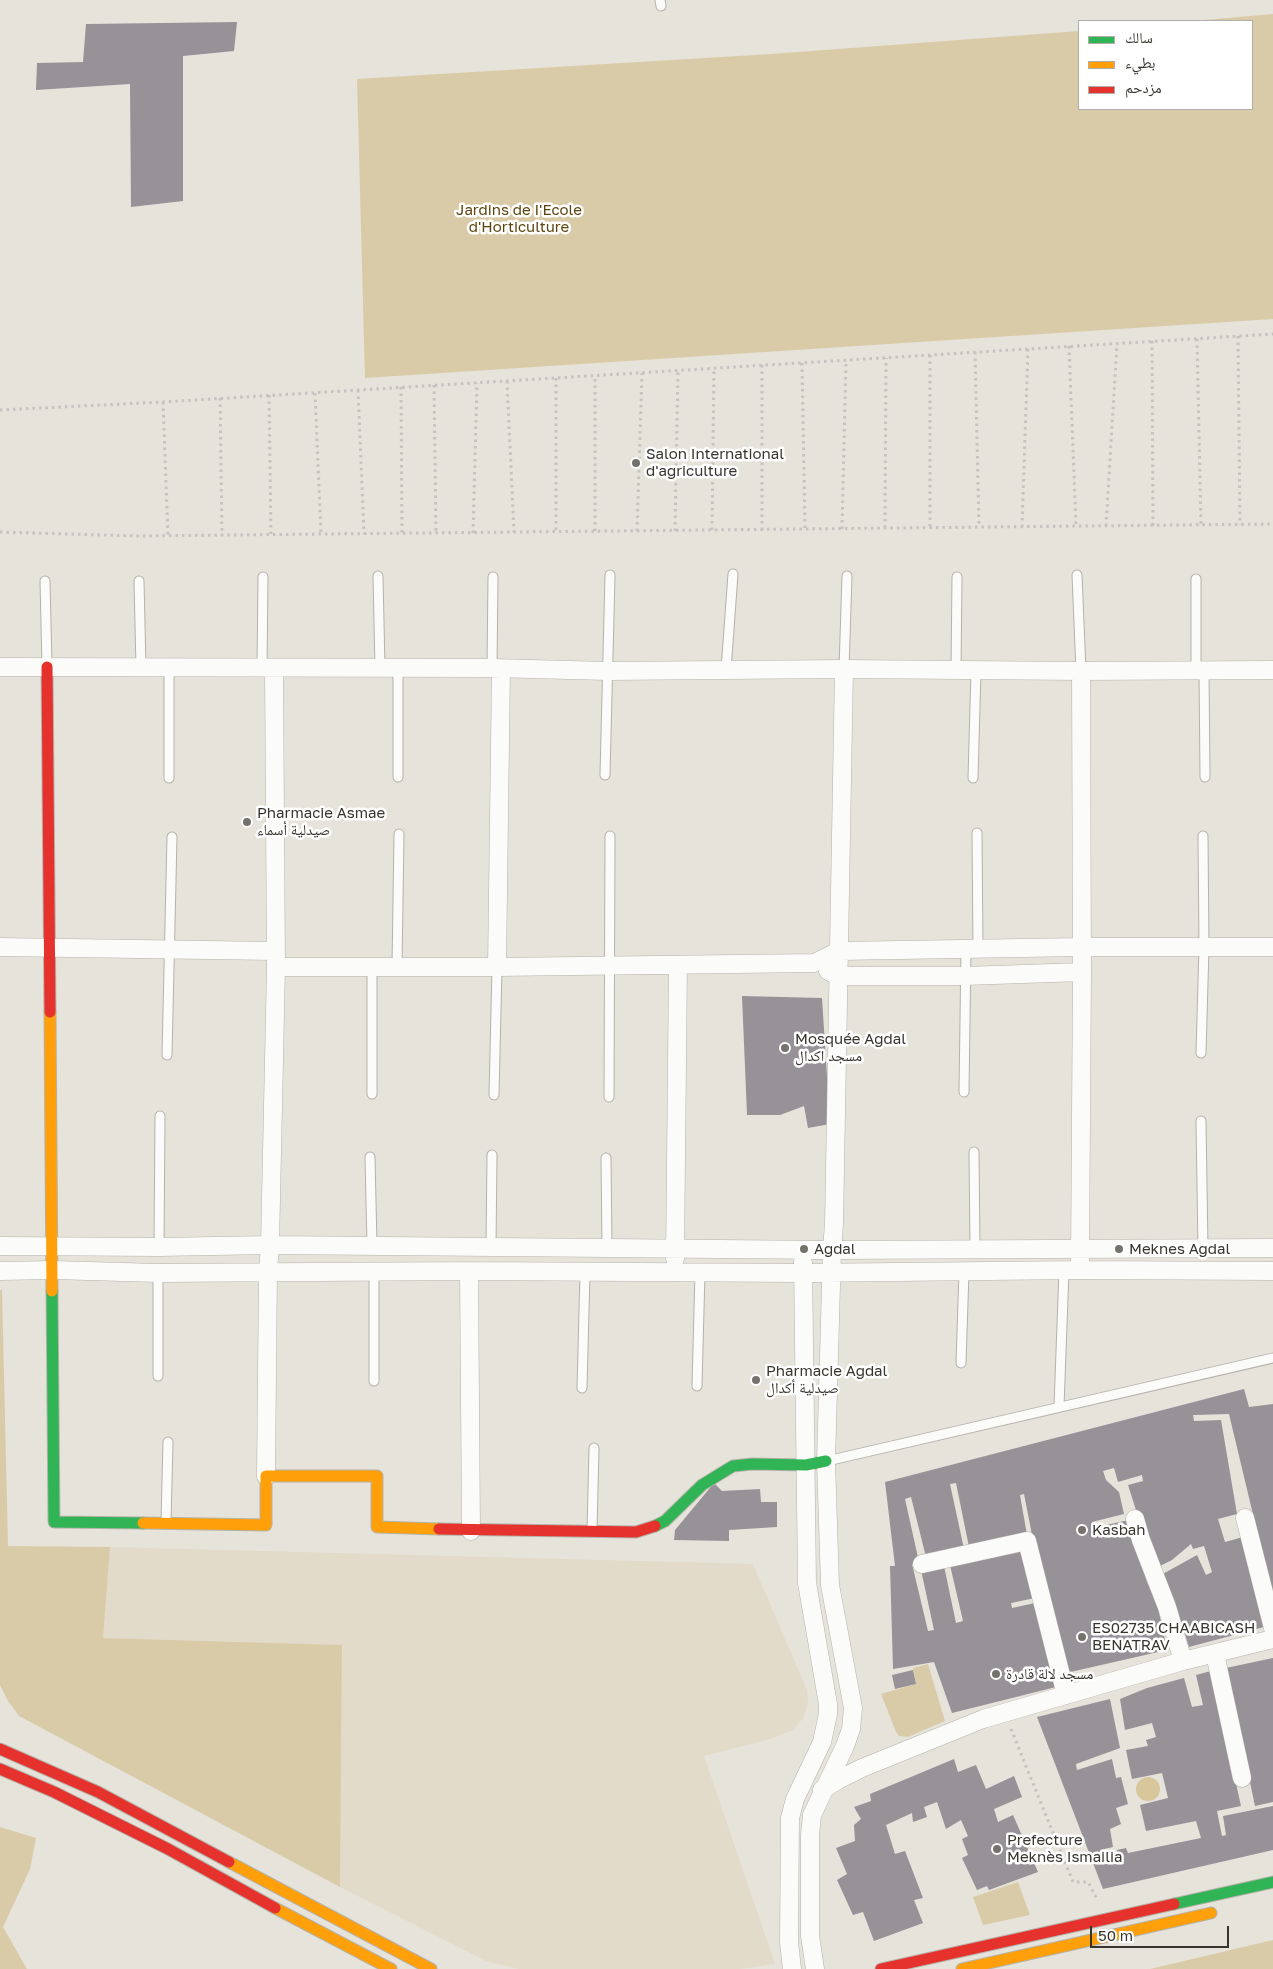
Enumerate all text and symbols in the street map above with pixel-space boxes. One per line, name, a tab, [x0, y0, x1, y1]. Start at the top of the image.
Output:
legend	[1078, 20, 1253, 110]
text: سالك	[1125, 28, 1153, 46]
text: بطيء	[1125, 53, 1155, 71]
text: مزدحم	[1125, 78, 1162, 96]
park label: Jardins de I'Ecole d'Horticulture	[456, 201, 582, 236]
place label: Salon International d'agriculture	[646, 445, 784, 480]
marker: Salon International d'agriculture	[630, 457, 642, 469]
place label: Pharmacie Asmae صيدلية أسماء	[257, 804, 385, 839]
marker: Pharmacie Asmae صيدلية أسماء	[241, 816, 253, 828]
place label: Mosquée Agdal مسجد اكدال	[795, 1030, 906, 1065]
marker: Mosquée Agdal مسجد اكدال	[779, 1042, 791, 1054]
place label: Agdal	[814, 1240, 856, 1258]
place label: Meknes Agdal	[1129, 1240, 1230, 1258]
marker: Agdal	[798, 1243, 810, 1255]
marker: Meknes Agdal	[1113, 1243, 1125, 1255]
place label: Pharmacie Agdal صيدلية أكدال	[766, 1362, 887, 1397]
marker: Pharmacie Agdal صيدلية أكدال	[750, 1374, 762, 1386]
place label: Kasbah	[1092, 1521, 1146, 1539]
marker: Kasbah	[1076, 1524, 1088, 1536]
place label: ES02735 CHAABICASH BENATRAV	[1092, 1619, 1255, 1654]
marker: ES02735 CHAABICASH BENATRAV	[1076, 1631, 1088, 1643]
place label: مسجد لالة قادرة	[1006, 1665, 1093, 1683]
marker: مسجد لالة قادرة	[990, 1668, 1002, 1680]
place label: Prefecture Meknès Ismailia	[1007, 1831, 1122, 1866]
marker: Prefecture Meknès Ismailia	[991, 1843, 1003, 1855]
scale bar	[1093, 1916, 1232, 1948]
text: 50 m	[1098, 1926, 1133, 1944]

